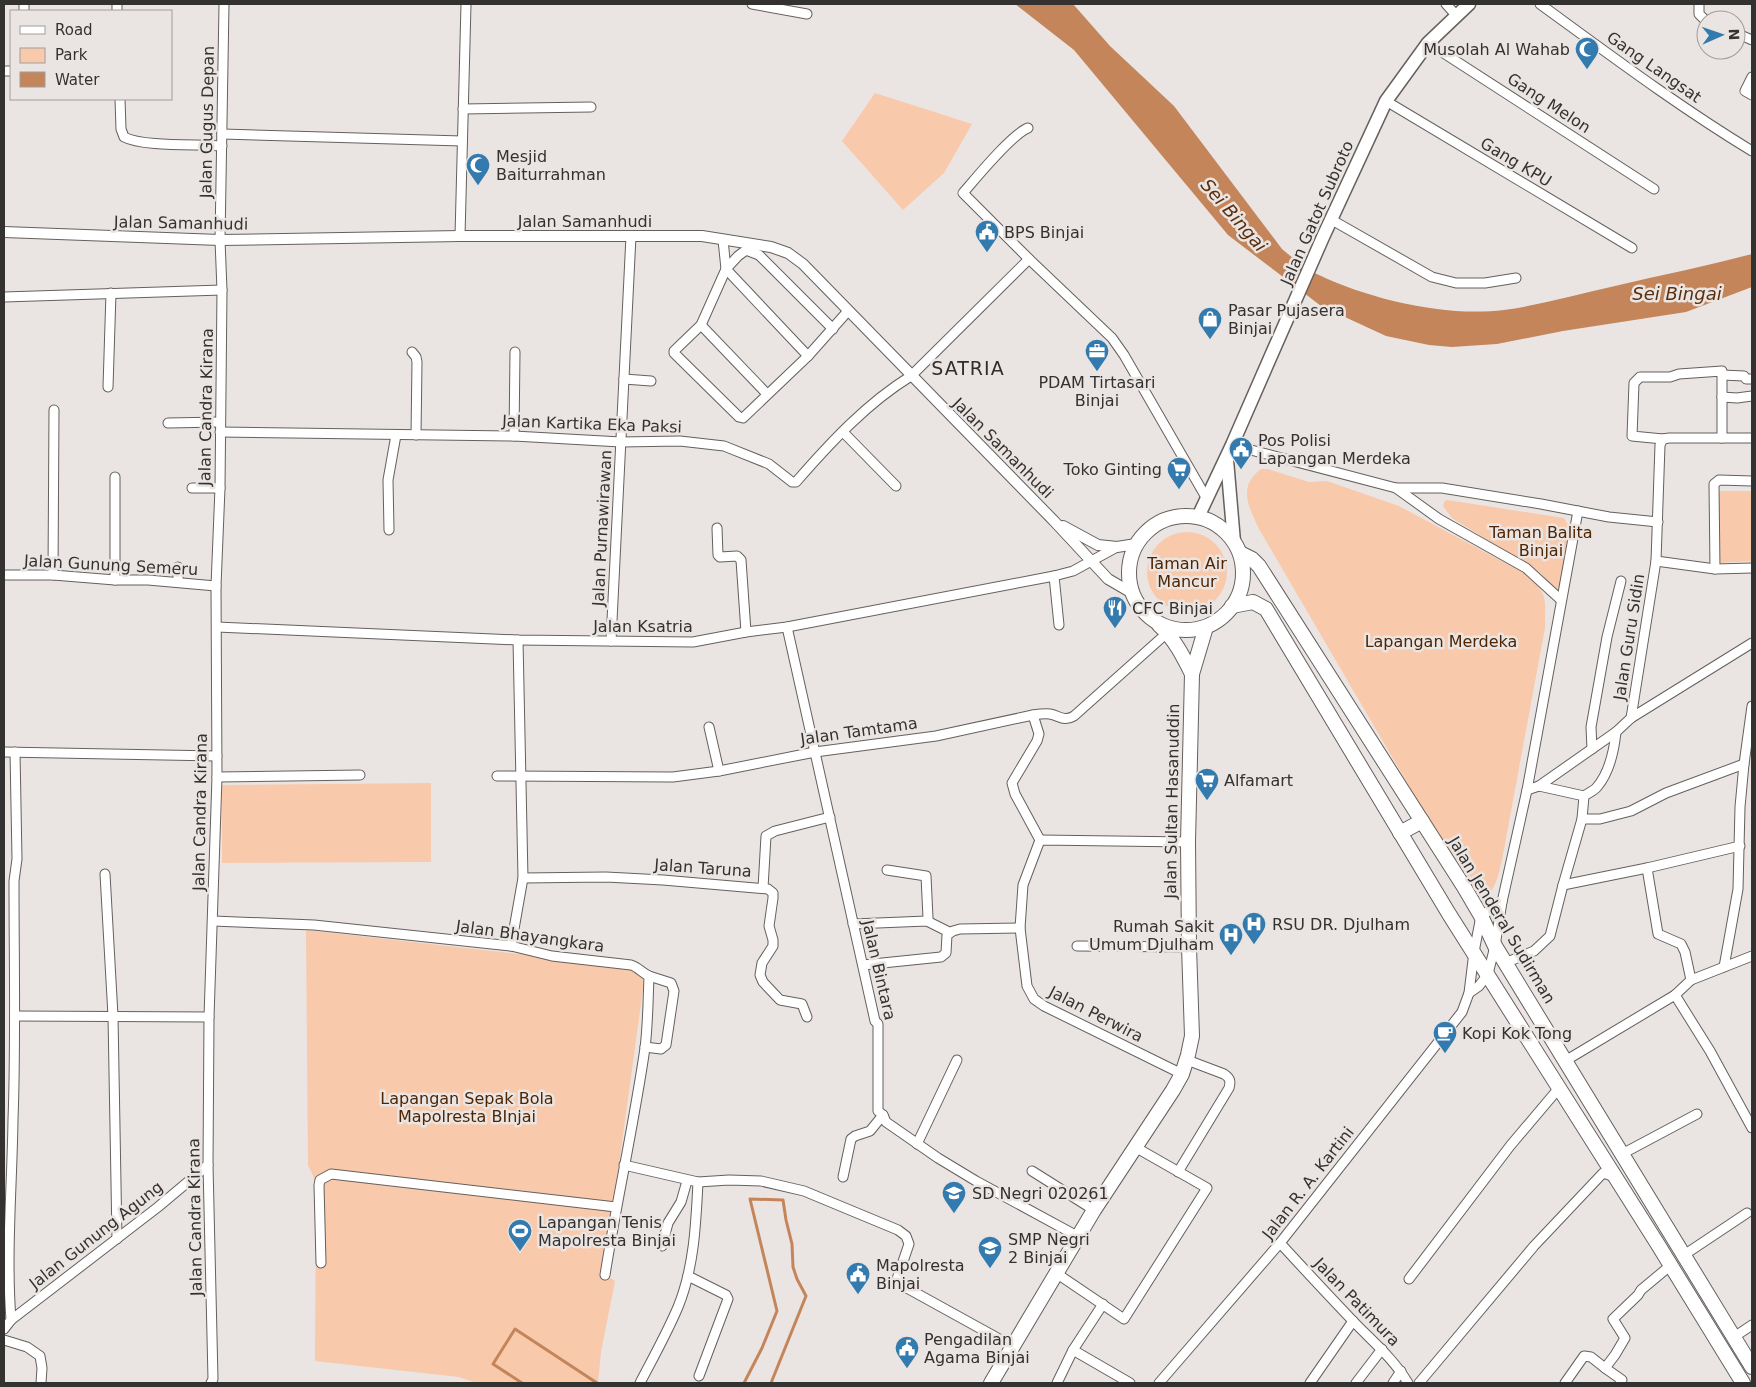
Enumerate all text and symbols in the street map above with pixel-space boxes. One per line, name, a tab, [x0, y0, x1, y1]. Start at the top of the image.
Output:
legend	[10, 10, 172, 100]
north arrow	[1696, 10, 1746, 60]
text: Road	[55, 21, 93, 39]
street label: Gang Langsat	[1603, 27, 1705, 107]
text: N	[1726, 28, 1742, 41]
mosque icon: Musolah Al Wahab	[1574, 36, 1600, 70]
place label: Musolah Al Wahab	[1423, 40, 1570, 59]
text: Park	[55, 46, 88, 64]
street label: Jalan Gugus Depan	[196, 46, 218, 199]
street label: Gang Melon	[1504, 69, 1594, 137]
text: Water	[55, 71, 100, 89]
street label: Gang KPU	[1477, 133, 1555, 191]
street label: Jalan Gatot Subroto	[1276, 138, 1357, 289]
place label: Mesjid Baiturrahman	[496, 147, 606, 184]
mosque icon: Mesjid Baiturrahman	[465, 152, 491, 186]
water label: Sei Bingai	[1197, 174, 1271, 256]
street label: Jalan Samanhudi	[113, 212, 248, 234]
street label: Jalan Samanhudi	[517, 212, 652, 231]
public building icon: BPS Binjai	[974, 219, 1000, 253]
place label: BPS Binjai	[1004, 223, 1084, 242]
water label: Sei Bingai	[1632, 283, 1722, 304]
place label: Pasar Pujasera Binjai	[1228, 301, 1345, 338]
shop icon: Pasar Pujasera Binjai	[1197, 306, 1223, 340]
street label: Jalan Candra Kirana	[195, 328, 217, 487]
office icon: PDAM Tirtasari Binjai	[1084, 338, 1110, 372]
district label: SATRIA	[931, 357, 1005, 379]
place label: PDAM Tirtasari Binjai	[1038, 373, 1156, 410]
street label: Jalan Samanhudi	[948, 393, 1057, 502]
street label: Jalan Kartika Eka Paksi	[501, 411, 682, 437]
place label: Pos Polisi Lapangan Merdeka	[1258, 431, 1411, 468]
public building icon: Pos Polisi Lapangan Merdeka	[1228, 436, 1254, 470]
street label: Jalan Purnawirawan	[588, 449, 616, 608]
supermarket icon: Toko Ginting	[1166, 456, 1192, 490]
place label: Toko Ginting	[1063, 460, 1162, 479]
park label: Taman Balita Binjai	[1488, 523, 1593, 560]
street label: Jalan Gunung Semeru	[22, 551, 199, 579]
park label: Taman Air Mancur	[1146, 554, 1227, 591]
street label: Jalan Guru Sidin	[1609, 572, 1648, 703]
restaurant icon: CFC Binjai	[1102, 595, 1128, 629]
place label: CFC Binjai	[1132, 599, 1213, 618]
street label: Jalan Ksatria	[592, 617, 693, 636]
park label: Lapangan Merdeka	[1365, 632, 1517, 651]
street label: Jalan Sultan Hasanuddin	[1161, 703, 1183, 900]
street label: Jalan Tamtama	[798, 713, 919, 749]
street label: Jalan Candra Kirana	[189, 733, 211, 892]
supermarket icon: Alfamart	[1194, 767, 1220, 801]
place label: Alfamart	[1224, 771, 1293, 790]
street label: Jalan Jenderal Sudirman	[1444, 832, 1559, 1007]
street label: Jalan Taruna	[653, 855, 752, 881]
hospital icon: RSU DR. Djulham	[1241, 911, 1267, 945]
place label: RSU DR. Djulham	[1272, 915, 1410, 934]
street label: Jalan Bhayangkara	[454, 916, 605, 956]
street label: Jalan Bintara	[858, 917, 900, 1022]
place label: Rumah Sakit Umum Djulham	[1089, 917, 1214, 954]
hospital icon: Rumah Sakit Umum Djulham	[1218, 922, 1244, 956]
street label: Jalan Perwira	[1045, 982, 1146, 1046]
cafe icon: Kopi Kok Tong	[1432, 1020, 1458, 1054]
place label: Kopi Kok Tong	[1462, 1024, 1572, 1043]
park label: Lapangan Sepak Bola Mapolresta BInjai	[380, 1089, 554, 1126]
street label: Jalan R. A. Kartini	[1258, 1123, 1358, 1244]
street label: Jalan Candra Kirana	[184, 1138, 206, 1297]
street label: Jalan Gunung Agung	[25, 1177, 166, 1294]
school or university icon: SD Negri 020261	[941, 1180, 967, 1214]
place label: SD Negri 020261	[972, 1184, 1109, 1203]
place label: Lapangan Tenis Mapolresta Binjai	[538, 1213, 676, 1250]
sports icon: Lapangan Tenis Mapolresta Binjai	[507, 1218, 533, 1252]
place label: SMP Negri 2 Binjai	[1008, 1230, 1090, 1267]
school or university icon: SMP Negri 2 Binjai	[977, 1235, 1003, 1269]
street label: Jalan Patimura	[1309, 1253, 1404, 1350]
place label: Mapolresta Binjai	[876, 1256, 964, 1293]
public building icon: Mapolresta Binjai	[845, 1261, 871, 1295]
place label: Pengadilan Agama Binjai	[924, 1330, 1030, 1367]
public building icon: Pengadilan Agama Binjai	[894, 1335, 920, 1369]

